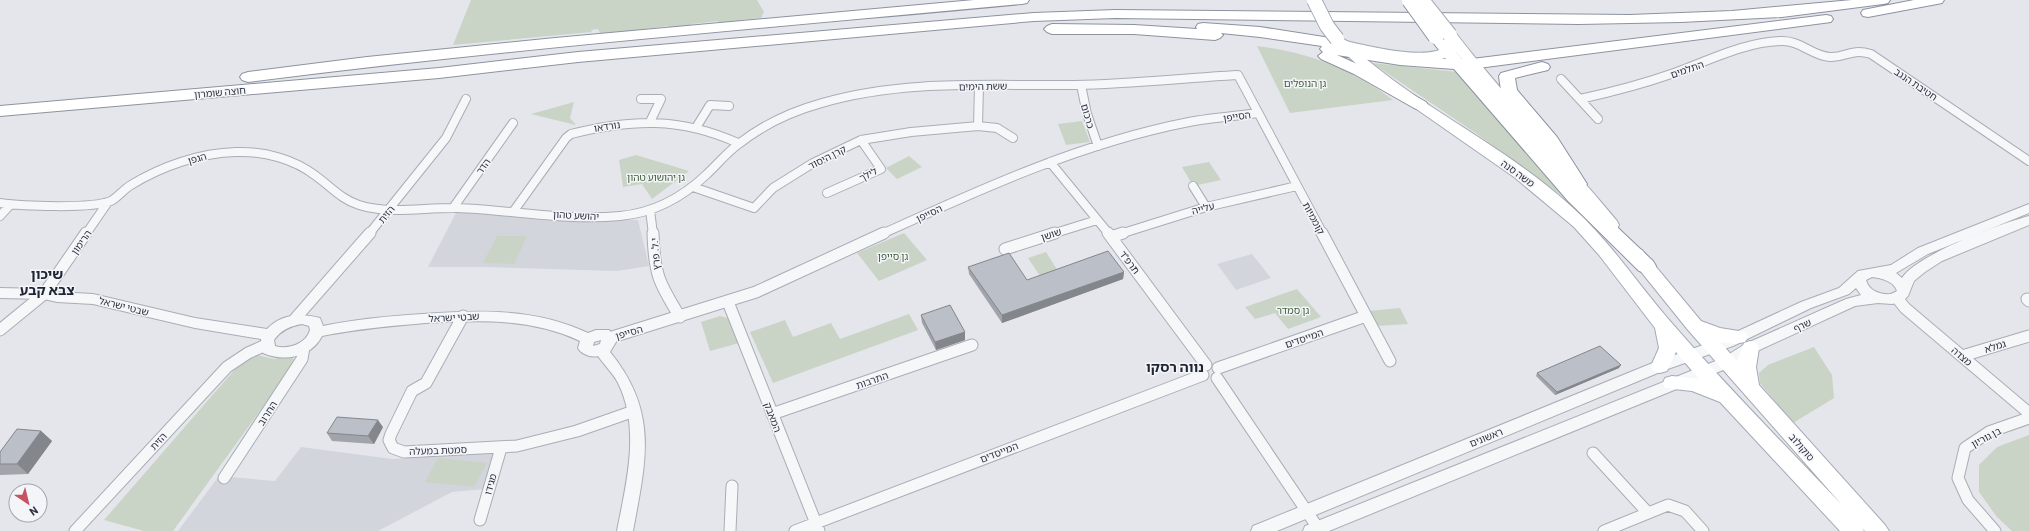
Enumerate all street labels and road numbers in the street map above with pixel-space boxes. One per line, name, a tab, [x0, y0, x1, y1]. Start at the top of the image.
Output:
street label: התלמים	[1669, 58, 1705, 80]
street label: חטיבת הנגב	[1892, 65, 1940, 103]
street label: ששת הימים	[959, 80, 1007, 92]
street label: חוצה שומרון	[194, 84, 246, 100]
street label: כרכום	[1079, 102, 1097, 130]
street label: הסייפן	[1222, 108, 1252, 124]
street label: נורדאו	[593, 118, 621, 134]
street label: קרן היסוד	[806, 142, 848, 172]
street label: הגפן	[186, 150, 208, 166]
street label: הדר	[473, 156, 493, 176]
street label: משה סנה	[1499, 157, 1537, 189]
street label: לילך	[857, 164, 879, 184]
street label: עלייה	[1190, 199, 1216, 217]
street label: קוממיות	[1300, 200, 1328, 236]
street label: הסייפן	[914, 202, 944, 224]
street label: הזית	[375, 203, 397, 225]
street label: יהושע טהון	[553, 208, 599, 222]
street label: שושן	[1039, 225, 1063, 243]
street label: הרימון	[68, 227, 94, 257]
street label: י.ל. פרץ	[648, 237, 662, 271]
street label: תרפ"ד	[1117, 248, 1143, 276]
street label: שבטי ישראל	[98, 294, 150, 318]
street label: שבטי ישראל	[428, 310, 480, 324]
street label: שרף	[1791, 316, 1813, 334]
street label: הסייפן	[614, 322, 644, 342]
street label: המייסדים	[1283, 326, 1325, 350]
street label: גמלא	[1983, 337, 2007, 355]
street label: מצדה	[1949, 344, 1975, 368]
street label: התרבות	[854, 369, 890, 391]
street label: החרוב	[255, 398, 279, 428]
street label: המאבק	[762, 400, 784, 434]
street label: בן גוריון	[1969, 424, 2003, 450]
street label: ראשונים	[1468, 425, 1504, 449]
street label: הזית	[147, 430, 169, 452]
street label: סוקולוב	[1787, 431, 1817, 463]
street label: המייסדים	[978, 439, 1020, 465]
street label: סמטת במעלה	[409, 443, 467, 457]
street label: מגידו	[481, 472, 499, 496]

